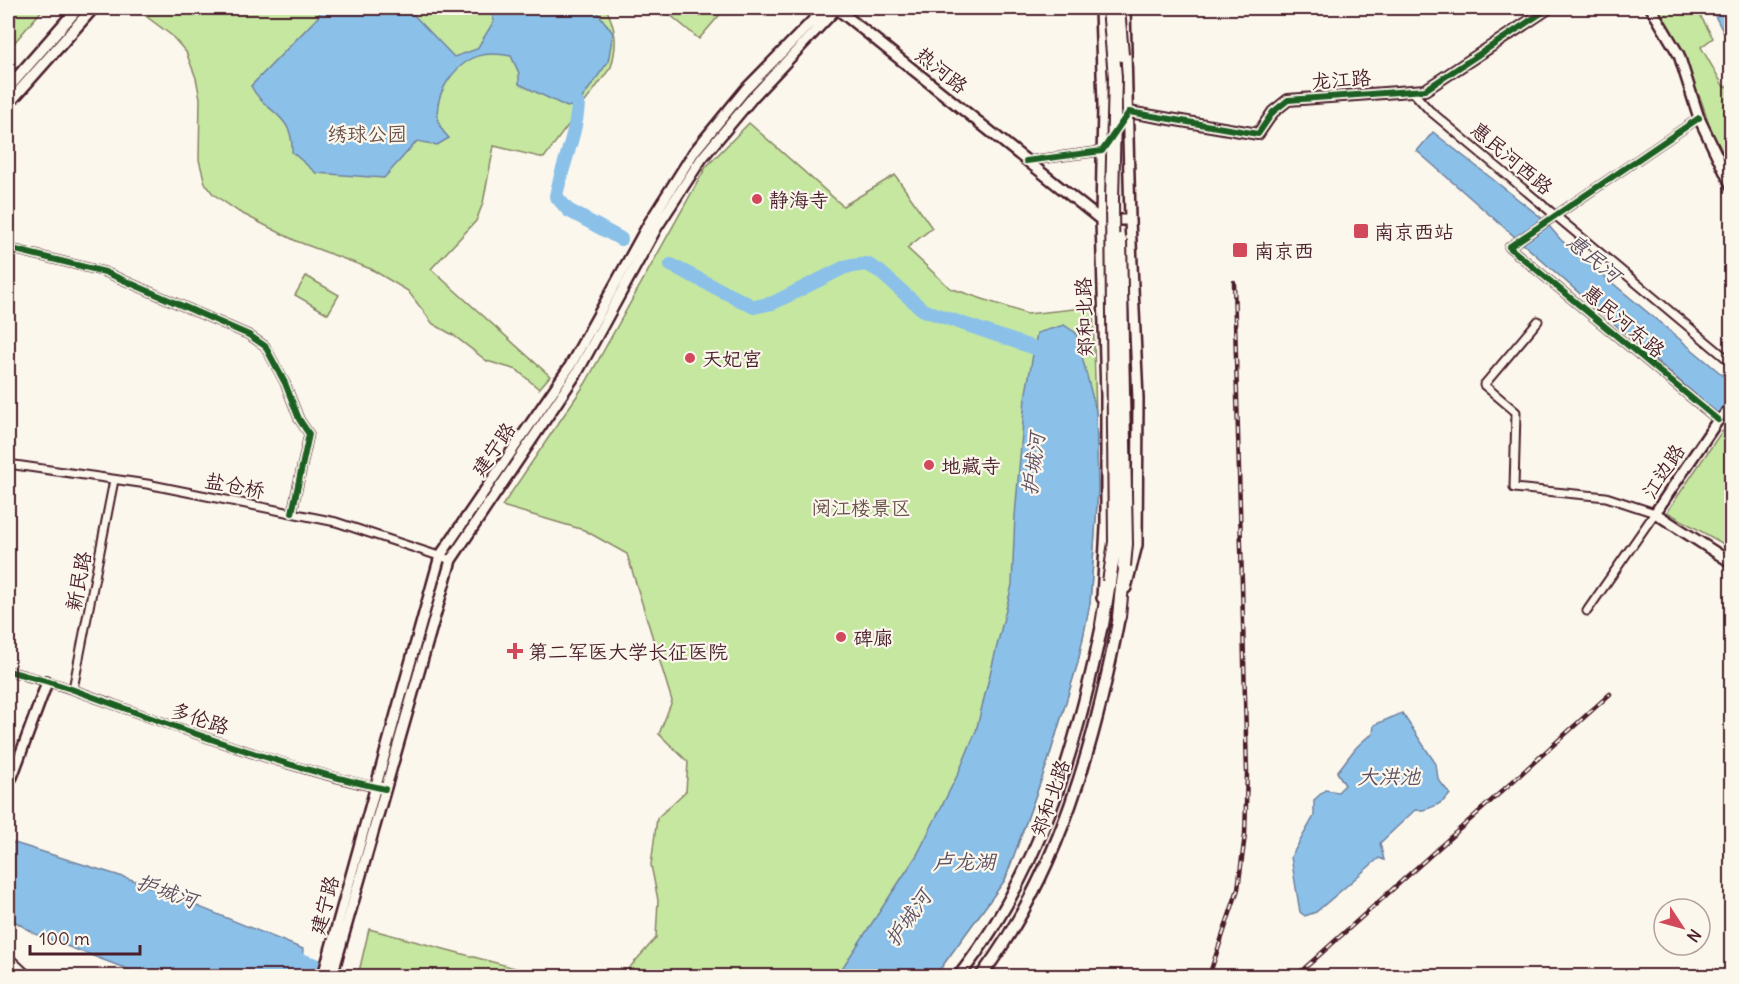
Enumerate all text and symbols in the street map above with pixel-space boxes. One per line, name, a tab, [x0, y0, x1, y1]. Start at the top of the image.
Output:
street label: 热河路	[911, 41, 974, 99]
street label: 龙江路	[1310, 64, 1373, 94]
street label: 惠民河西路	[1466, 116, 1559, 200]
park label: 绣球公园	[327, 121, 407, 146]
place label: 静海寺	[769, 187, 829, 212]
marker: 静海寺	[750, 192, 764, 206]
place label: 南京西站	[1374, 219, 1454, 244]
marker: 南京西站	[1352, 222, 1370, 240]
water label: 惠民河	[1561, 227, 1629, 291]
place label: 南京西	[1254, 238, 1314, 263]
marker: 南京西	[1231, 241, 1249, 259]
street label: 郑和北路	[1070, 276, 1098, 357]
street label: 惠民河东路	[1578, 279, 1671, 363]
place label: 天妃宫	[702, 346, 762, 371]
marker: 天妃宫	[683, 351, 697, 365]
street label: 建宁路	[466, 416, 521, 481]
water label: 护城河	[1016, 428, 1051, 497]
street label: 江边路	[1636, 438, 1690, 503]
place label: 地藏寺	[941, 453, 1001, 478]
marker: 地藏寺	[922, 458, 936, 472]
street label: 盐仓桥	[203, 467, 267, 503]
park label: 阅江楼景区	[811, 495, 911, 520]
street label: 新民路	[60, 548, 96, 613]
place label: 碑廊	[853, 625, 893, 650]
marker: 碑廊	[834, 630, 848, 644]
place label: 第二军医大学长征医院	[528, 639, 728, 664]
marker: 第二军医大学长征医院	[506, 642, 524, 660]
street label: 多伦路	[168, 697, 233, 739]
street label: 郑和北路	[1025, 755, 1075, 840]
water label: 大洪池	[1358, 763, 1421, 790]
water label: 卢龙湖	[933, 848, 997, 875]
water label: 护城河	[133, 868, 204, 915]
street label: 建宁路	[304, 872, 344, 937]
water label: 护城河	[879, 882, 939, 952]
north arrow	[1652, 897, 1712, 957]
scale bar	[30, 918, 140, 956]
text: N	[1683, 925, 1705, 946]
text: 100 m	[39, 927, 90, 950]

